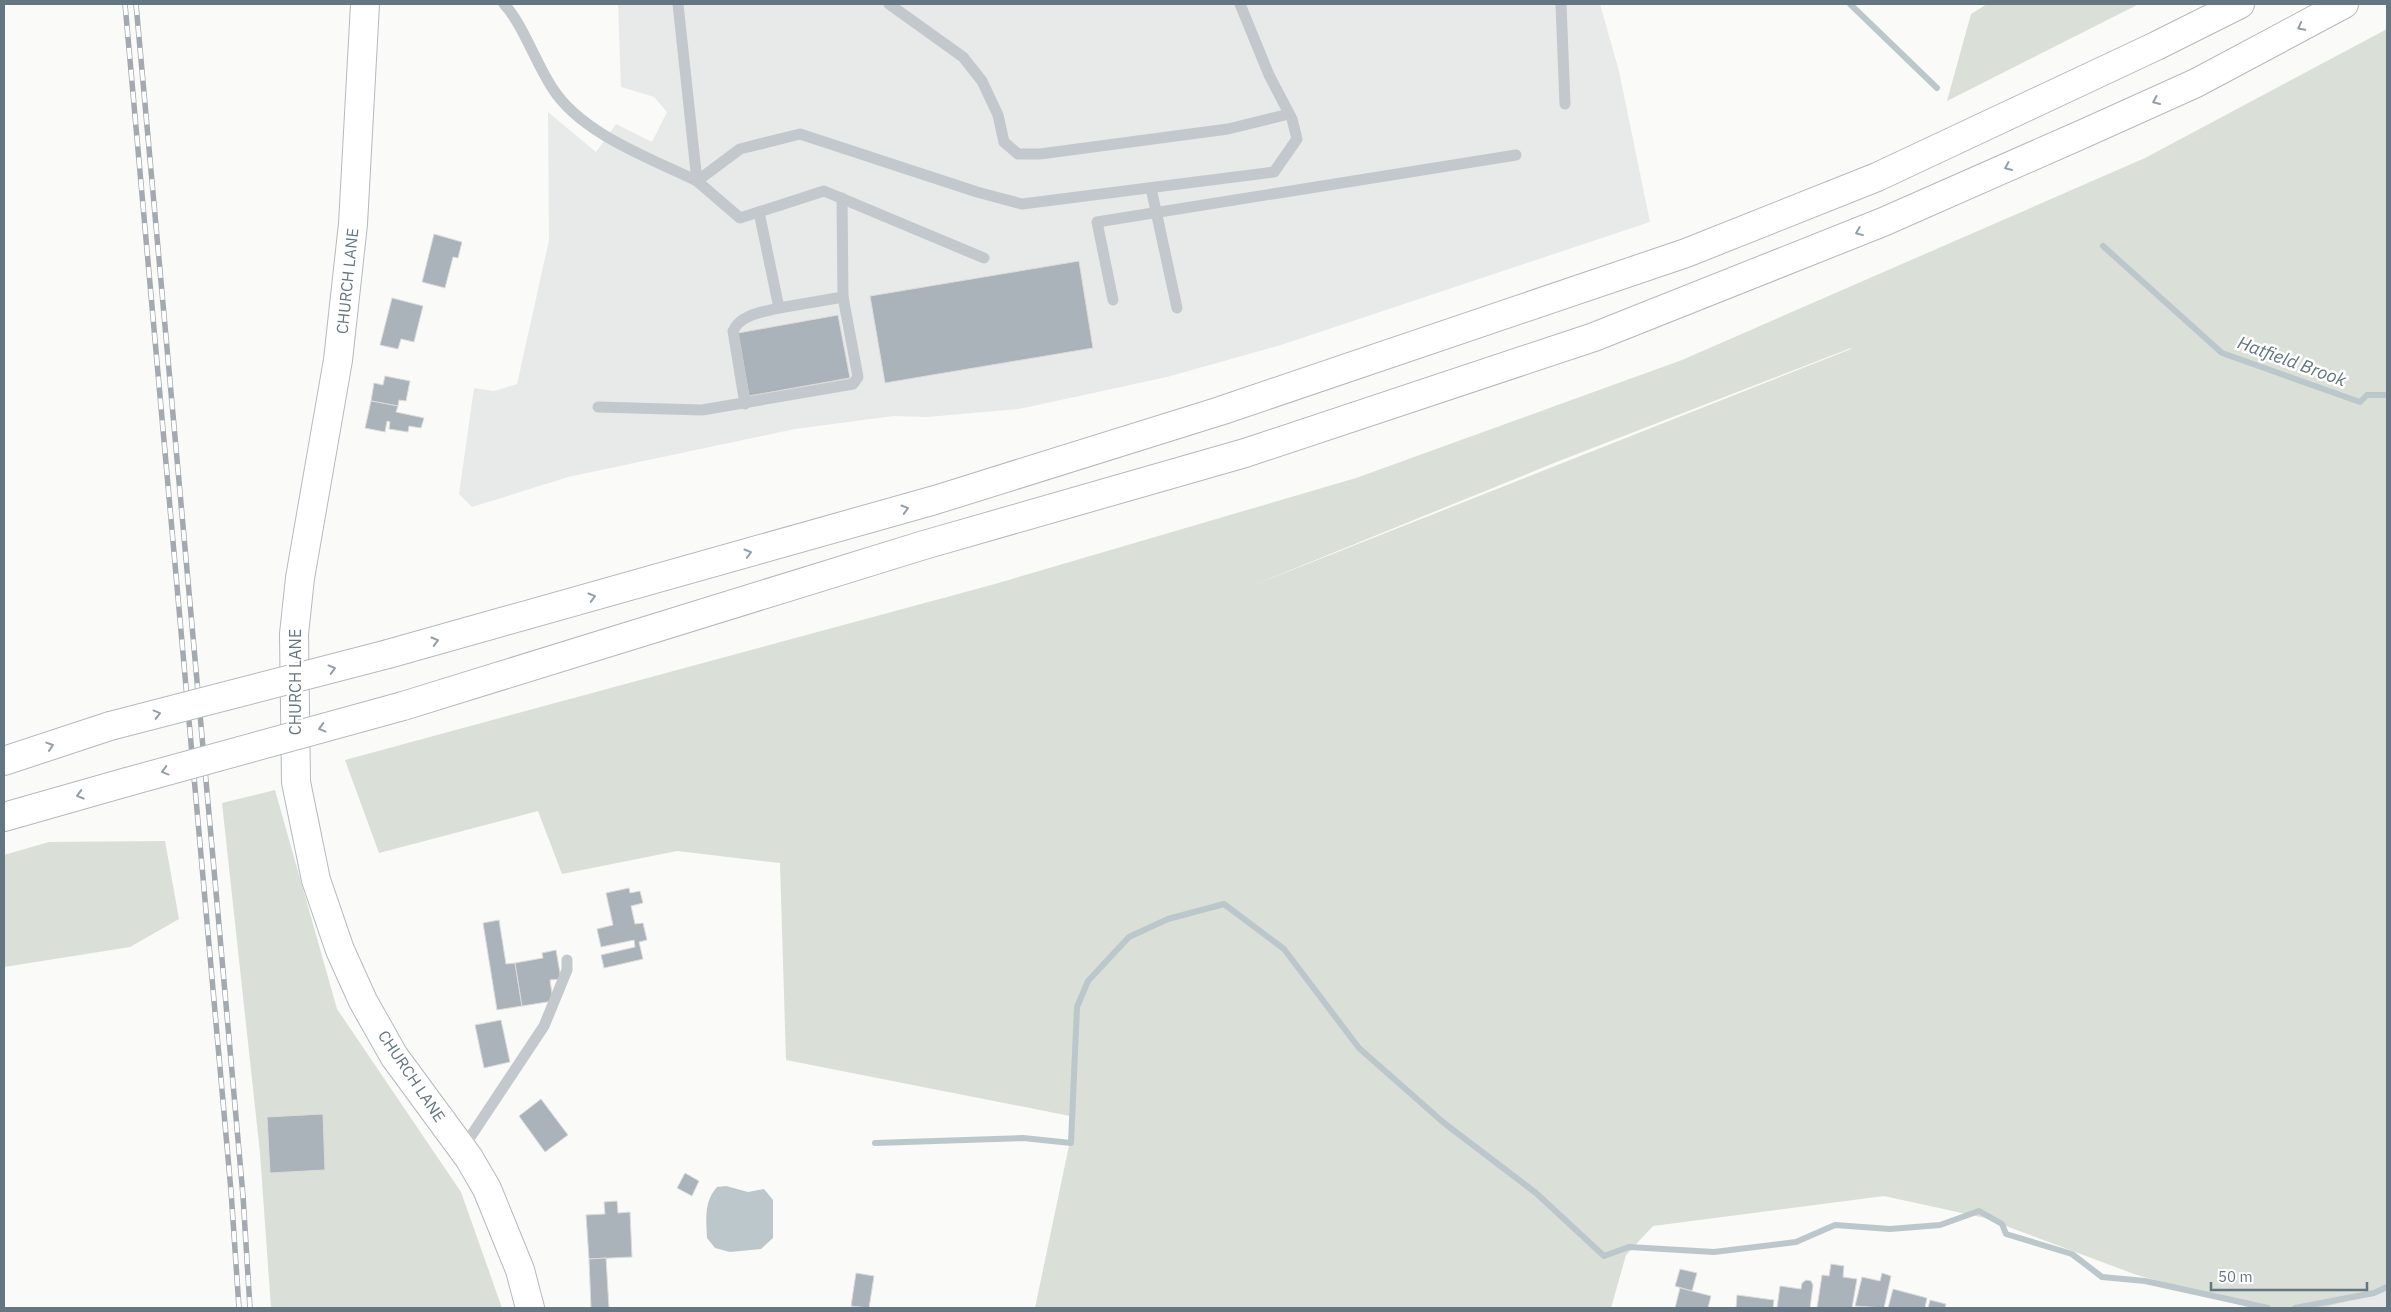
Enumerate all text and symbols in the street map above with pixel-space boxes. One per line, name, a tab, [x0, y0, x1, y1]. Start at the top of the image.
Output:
one-way arrow	[2297, 21, 2306, 31]
one-way arrow	[2152, 94, 2161, 105]
one-way arrow	[2004, 161, 2013, 171]
one-way arrow	[1855, 226, 1864, 236]
street label: CHURCH LANE	[331, 227, 363, 335]
water label: Hatfield Brook	[2234, 331, 2350, 392]
one-way arrow	[900, 504, 908, 514]
one-way arrow	[744, 548, 752, 558]
one-way arrow	[587, 592, 595, 602]
street label: CHURCH LANE	[285, 629, 305, 735]
one-way arrow	[431, 636, 439, 646]
one-way arrow	[327, 664, 335, 674]
one-way arrow	[153, 709, 162, 720]
one-way arrow	[318, 722, 327, 733]
one-way arrow	[45, 742, 54, 752]
one-way arrow	[162, 766, 170, 776]
one-way arrow	[77, 790, 85, 800]
street label: CHURCH LANE	[374, 1026, 450, 1126]
scale bar	[2211, 1260, 2367, 1292]
text: 50 m	[2218, 1267, 2253, 1286]

